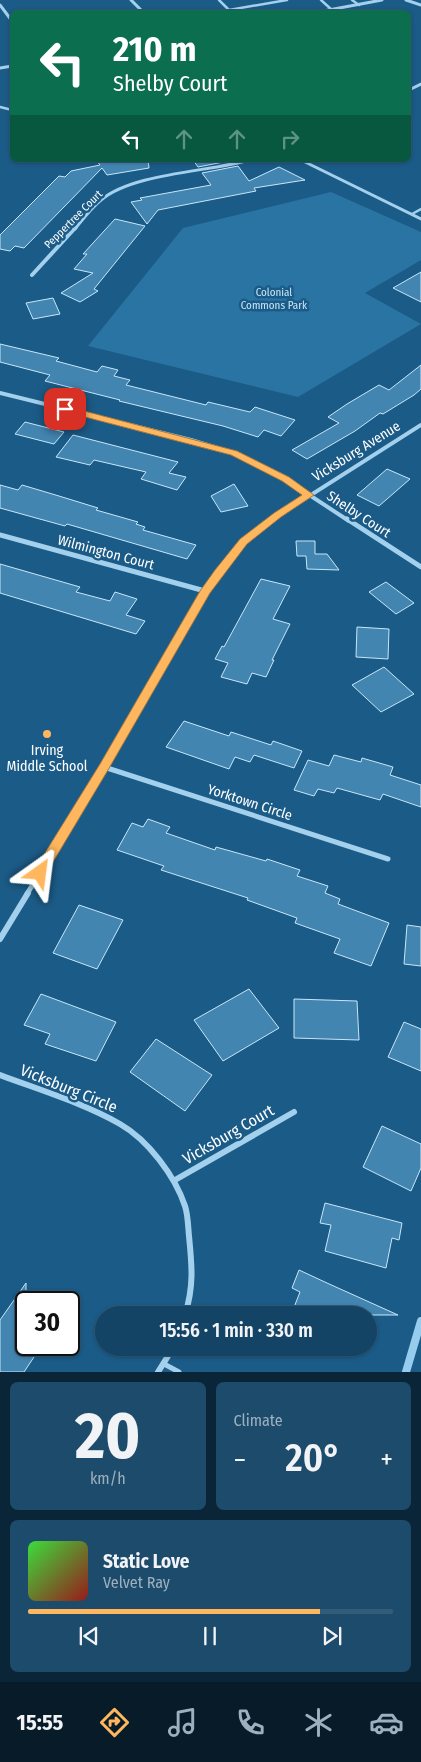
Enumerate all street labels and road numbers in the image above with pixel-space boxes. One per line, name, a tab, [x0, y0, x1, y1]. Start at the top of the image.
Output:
street label: Peppertree Court	[42, 187, 105, 251]
street label: Vicksburg Avenue	[309, 418, 403, 485]
street label: Shelby Court	[324, 487, 394, 542]
street label: Wilmington Court	[56, 531, 156, 574]
street label: Yorktown Circle	[205, 781, 294, 824]
street label: Vicksburg Circle	[18, 1060, 120, 1117]
street label: Vicksburg Court	[179, 1100, 278, 1168]

